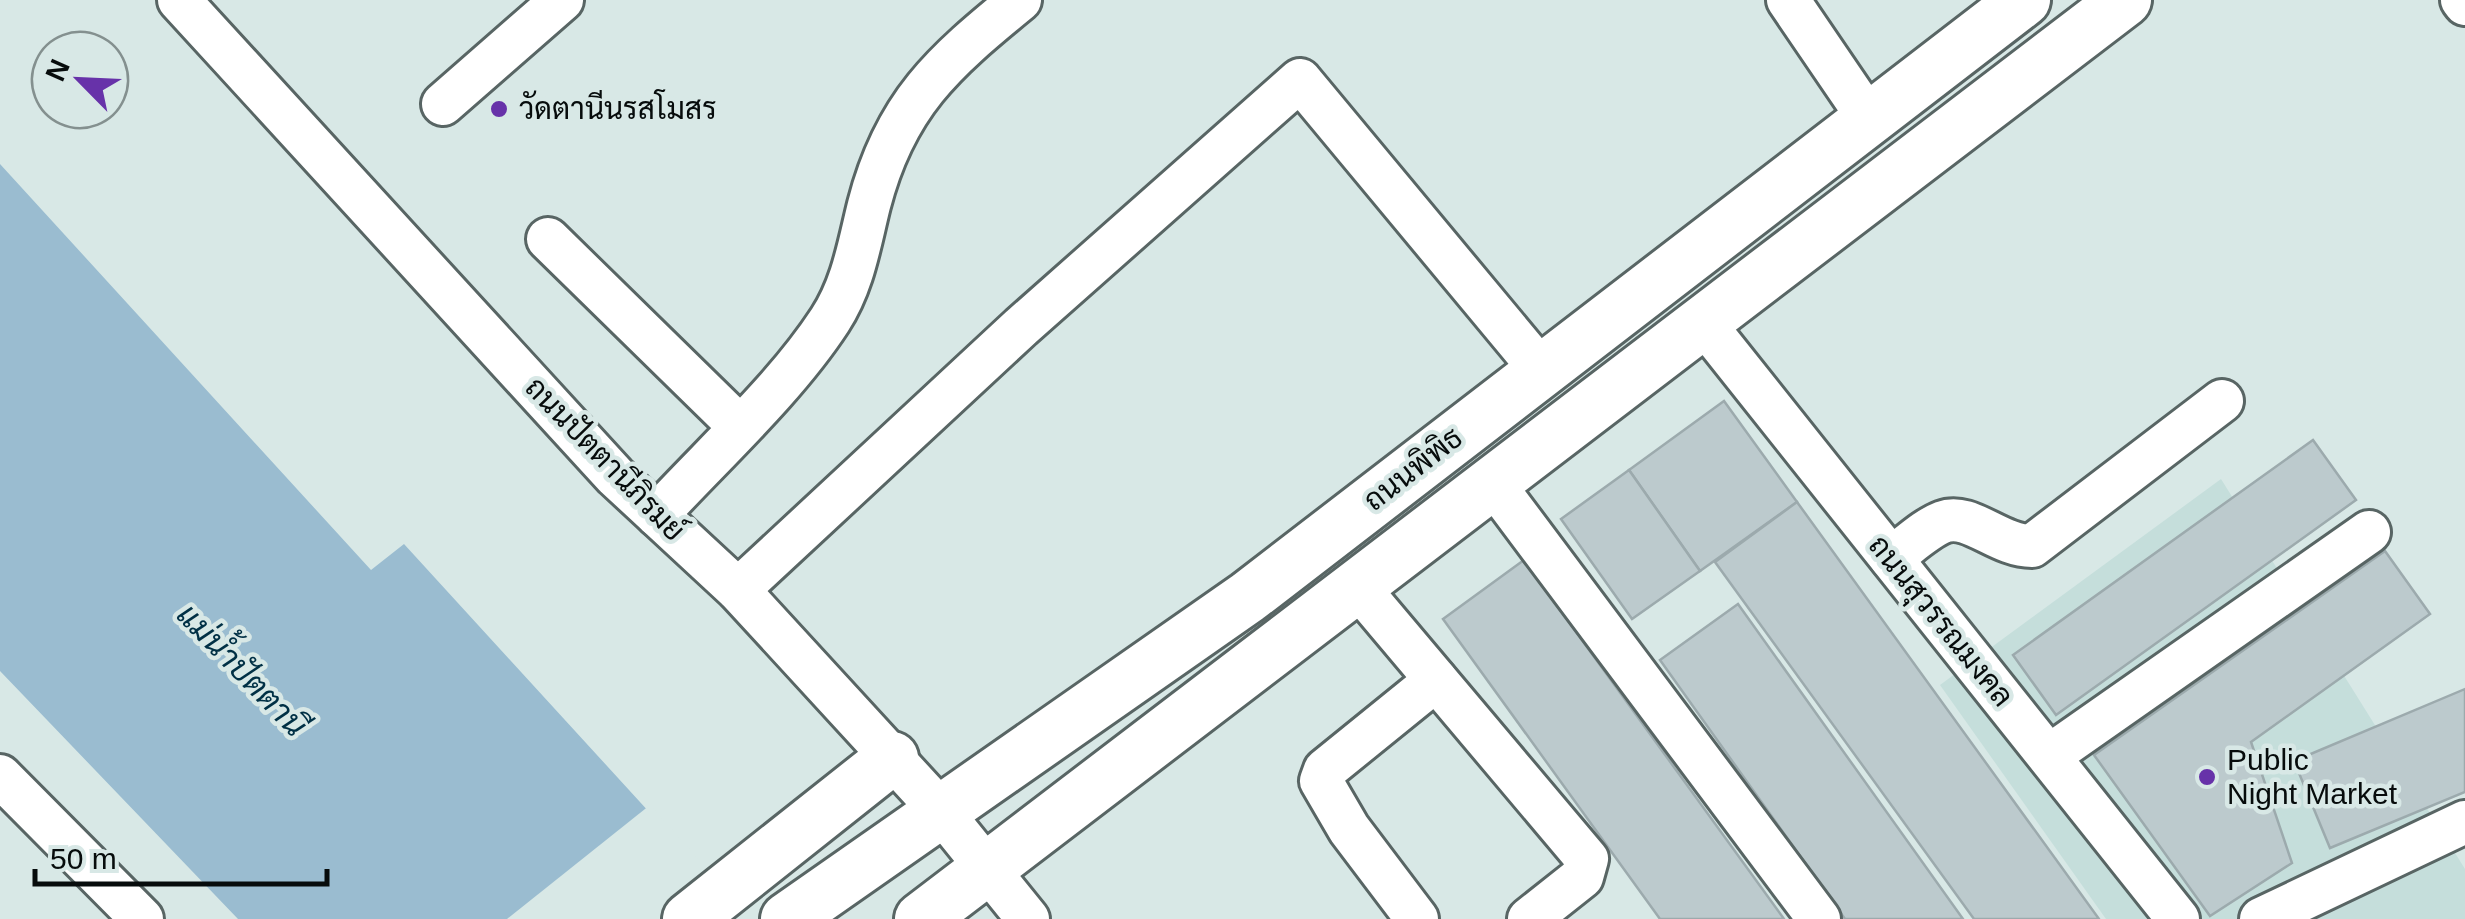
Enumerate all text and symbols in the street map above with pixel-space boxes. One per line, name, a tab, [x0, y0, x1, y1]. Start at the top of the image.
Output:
north arrow	[30, 30, 130, 130]
text: N	[39, 54, 76, 86]
place label: วัดตานีนรสโมสร	[519, 89, 717, 125]
marker: วัดตานีนรสโมสร	[488, 98, 510, 120]
street label: ถนนปัตตานีภิรมย์	[519, 368, 694, 547]
street label: ถนนพิพิธ	[1357, 420, 1468, 517]
street label: ถนนสุวรรณมงคล	[1859, 529, 2020, 716]
water label: แม่น้ำปัตตานี	[170, 589, 323, 745]
place label: Public Night Market	[2227, 743, 2398, 810]
marker: Public Night Market	[2196, 766, 2218, 788]
scale bar	[35, 824, 328, 886]
text: 50 m	[50, 842, 117, 875]

